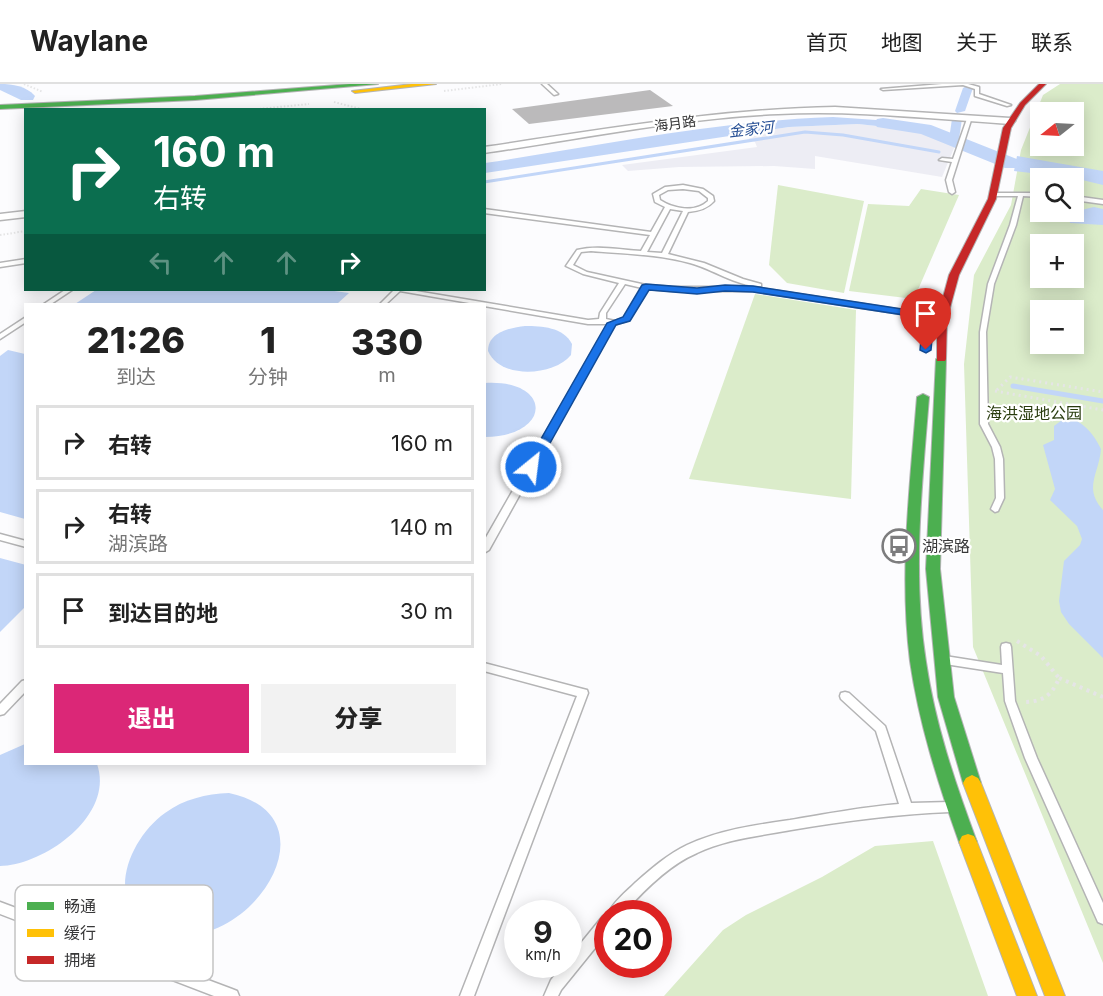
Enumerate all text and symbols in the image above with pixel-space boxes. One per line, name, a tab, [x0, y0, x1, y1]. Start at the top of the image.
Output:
text: Waylane	[30, 24, 148, 58]
text: 首页	[806, 30, 848, 55]
text: 地图	[881, 30, 923, 55]
text: 关于	[956, 30, 998, 55]
text: 联系	[1031, 30, 1073, 55]
north arrow	[1030, 102, 1084, 156]
map controls	[1030, 102, 1084, 354]
street label: 海月路	[653, 112, 697, 134]
water label: 金家河	[728, 117, 777, 141]
text: 160 m	[153, 126, 275, 177]
icon: right	[54, 132, 132, 210]
button: search	[1030, 168, 1084, 222]
text: 右转	[153, 182, 207, 215]
button: +	[1030, 234, 1084, 288]
icon: left	[144, 246, 177, 279]
icon: ahead	[207, 246, 240, 279]
icon: ahead	[270, 246, 303, 279]
icon: right	[333, 246, 366, 279]
pin	[900, 288, 951, 350]
icon: arrive	[909, 297, 942, 330]
button: −	[1030, 300, 1084, 354]
text: 21:26	[87, 318, 185, 362]
text: 1	[260, 318, 276, 362]
text: 330	[351, 320, 423, 364]
text: m	[378, 363, 396, 387]
text: 到达	[116, 365, 156, 389]
text: 分钟	[248, 365, 288, 389]
park label: 海洪湿地公园	[986, 403, 1082, 423]
icon: right	[57, 426, 90, 459]
text: 160 m	[391, 430, 453, 456]
text: 右转	[108, 432, 152, 458]
position arrow	[499, 435, 563, 499]
text: 右转	[108, 501, 152, 527]
icon: right	[57, 510, 90, 543]
text: 140 m	[391, 514, 453, 540]
bus stop icon: 湖滨路	[881, 528, 917, 564]
text: 湖滨路	[108, 532, 168, 556]
place label: 湖滨路	[922, 536, 970, 556]
icon: arrive	[57, 594, 90, 627]
text: 30 m	[400, 598, 453, 624]
text: 到达目的地	[108, 600, 218, 626]
button: 退出	[54, 684, 249, 753]
button: 分享	[261, 684, 456, 753]
legend	[15, 885, 213, 981]
text: 畅通	[64, 896, 96, 916]
speed limit sign: 20	[594, 900, 672, 978]
text: 9	[533, 914, 553, 950]
text: 缓行	[64, 923, 96, 943]
text: km/h	[525, 945, 561, 964]
text: 拥堵	[64, 950, 96, 970]

